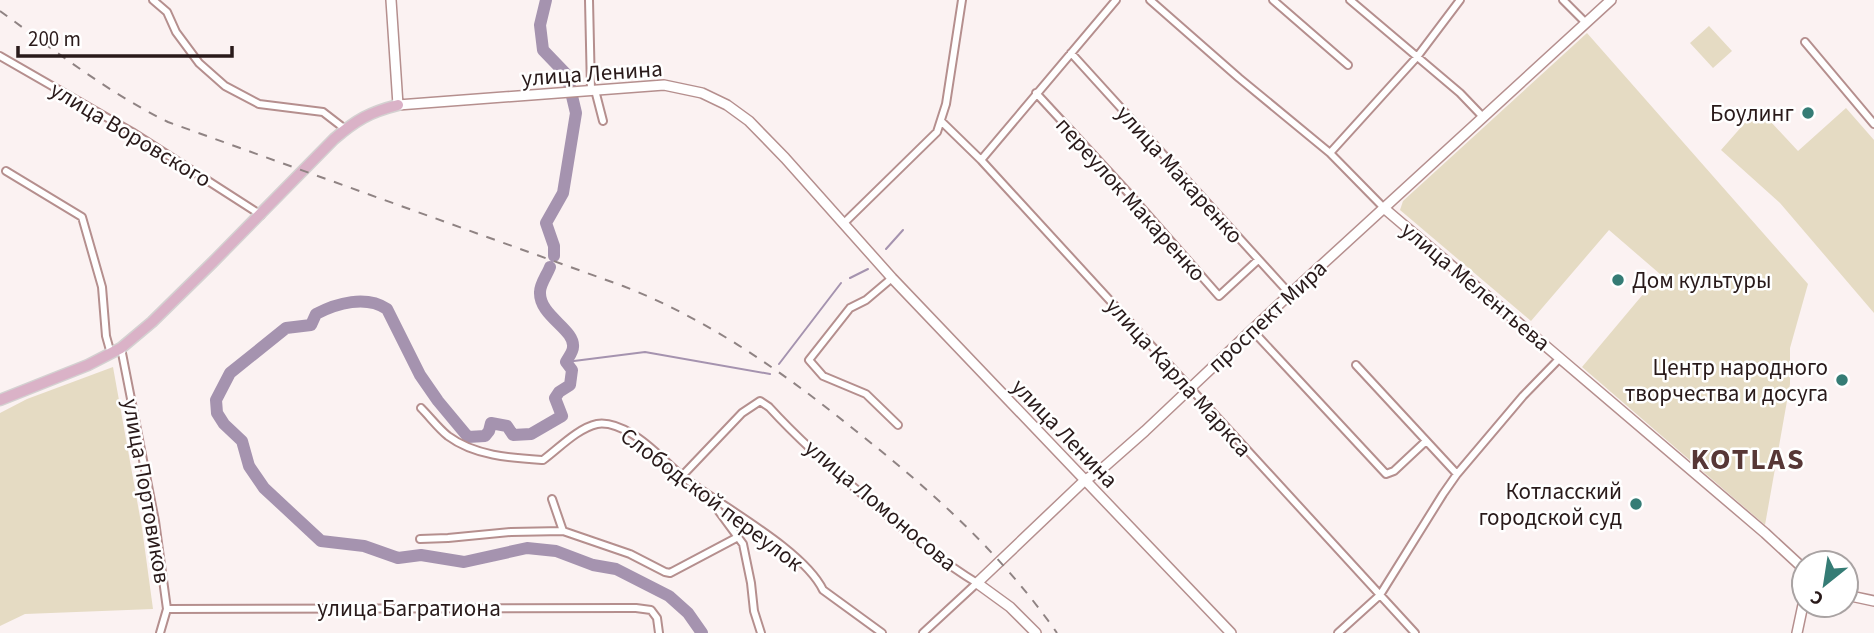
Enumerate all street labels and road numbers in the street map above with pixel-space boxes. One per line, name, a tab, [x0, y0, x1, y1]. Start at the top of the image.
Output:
street label: улица Ленина	[520, 52, 664, 95]
street label: улица Воровского	[44, 73, 218, 196]
street label: улица Макаренко	[1108, 98, 1251, 251]
street label: переулок Макаренко	[1048, 110, 1214, 289]
street label: улица Мелентьева	[1394, 214, 1558, 359]
street label: проспект Мира	[1200, 252, 1334, 380]
street label: улица Карла Маркса	[1098, 290, 1259, 465]
street label: улица Ленина	[1004, 371, 1126, 496]
street label: улица Портовиков	[114, 396, 179, 586]
street label: Слободской переулок	[613, 420, 811, 580]
street label: улица Ломоносова	[797, 432, 964, 579]
street label: улица Багратиона	[317, 592, 501, 625]

